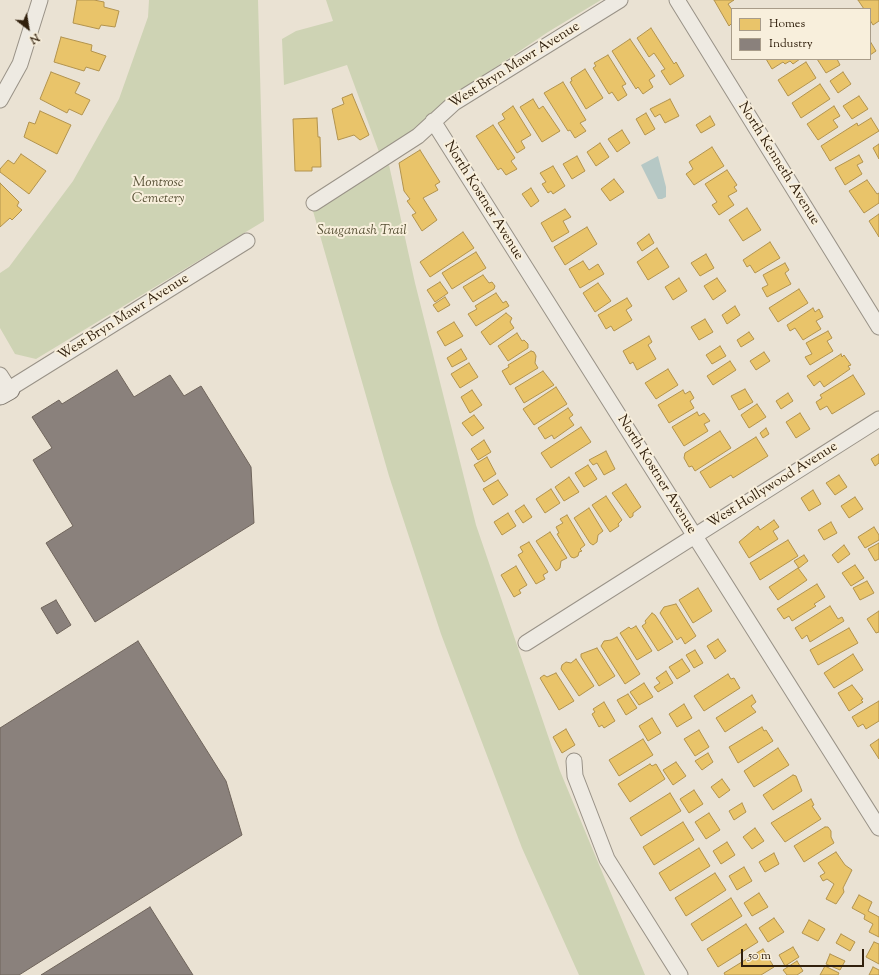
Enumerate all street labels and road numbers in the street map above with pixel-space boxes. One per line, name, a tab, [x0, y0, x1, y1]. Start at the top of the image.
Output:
street label: West Bryn Mawr Avenue	[447, 19, 583, 113]
street label: North Kenneth Avenue	[733, 100, 823, 228]
street label: North Kostner Avenue	[440, 138, 526, 264]
street label: West Bryn Mawr Avenue	[56, 271, 192, 365]
street label: North Kostner Avenue	[613, 412, 699, 538]
street label: West Hollywood Avenue	[705, 439, 841, 533]

